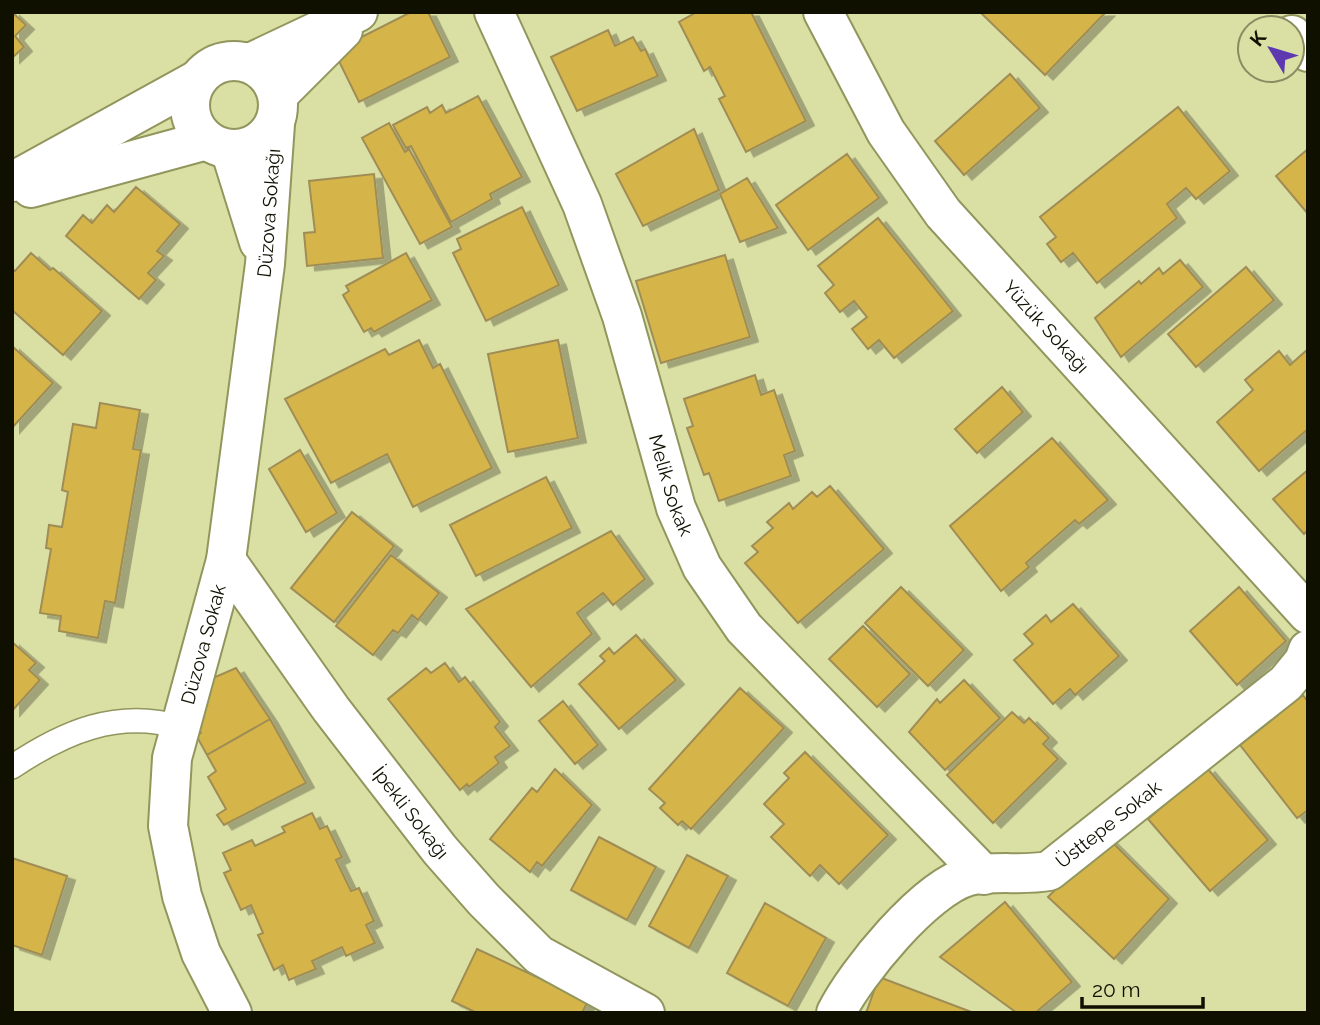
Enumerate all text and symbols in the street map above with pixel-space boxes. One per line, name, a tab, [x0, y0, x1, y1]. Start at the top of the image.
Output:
north arrow	[1236, 14, 1306, 84]
text: K	[1245, 27, 1270, 50]
street label: Düzova Sokağı	[252, 148, 284, 279]
street label: Yüzük Sokağı	[999, 276, 1094, 377]
street label: Melik Sokak	[645, 432, 698, 539]
street label: Düzova Sokak	[176, 582, 230, 707]
street label: İpekli Sokağı	[368, 762, 454, 863]
street label: Üsttepe Sokak	[1051, 776, 1165, 872]
scale bar	[1082, 965, 1203, 1009]
text: 20 m	[1092, 977, 1140, 1002]

